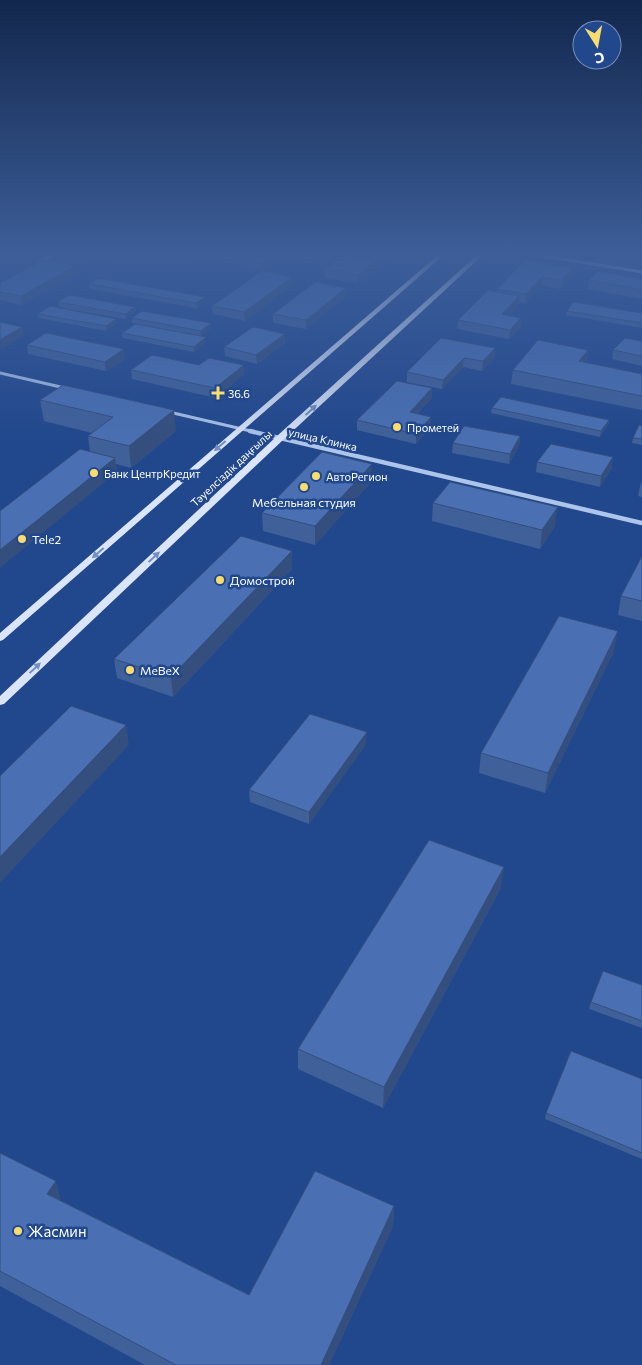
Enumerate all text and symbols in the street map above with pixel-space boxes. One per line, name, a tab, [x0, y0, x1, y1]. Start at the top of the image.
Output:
north arrow	[572, 20, 622, 70]
text: С	[593, 49, 606, 68]
marker: 36.6	[212, 387, 224, 399]
place label: 36.6	[228, 387, 250, 400]
one-way arrow	[304, 404, 316, 416]
marker: Прометей	[391, 421, 403, 433]
place label: Прометей	[407, 421, 459, 434]
street label: улица Клинка	[287, 425, 359, 453]
street label: Тәуелсіздік даңғылы	[188, 427, 274, 509]
one-way arrow	[214, 441, 227, 452]
marker: Банк ЦентрКредит	[88, 467, 100, 479]
place label: Банк ЦентрКредит	[104, 467, 200, 480]
marker: АвтоРегион	[310, 470, 322, 482]
place label: АвтоРегион	[326, 470, 388, 483]
marker: Мебельная студия	[298, 481, 310, 493]
place label: Мебельная студия	[252, 495, 356, 509]
place label: Tele2	[32, 532, 61, 546]
marker: Tele2	[16, 533, 28, 545]
one-way arrow	[92, 547, 104, 559]
one-way arrow	[147, 551, 159, 563]
place label: Домострой	[230, 573, 295, 587]
marker: Домострой	[214, 574, 226, 586]
one-way arrow	[29, 662, 41, 674]
place label: MeBeX	[140, 663, 180, 677]
marker: MeBeX	[124, 664, 136, 676]
place label: Жасмин	[28, 1222, 87, 1240]
marker: Жасмин	[12, 1225, 24, 1237]

